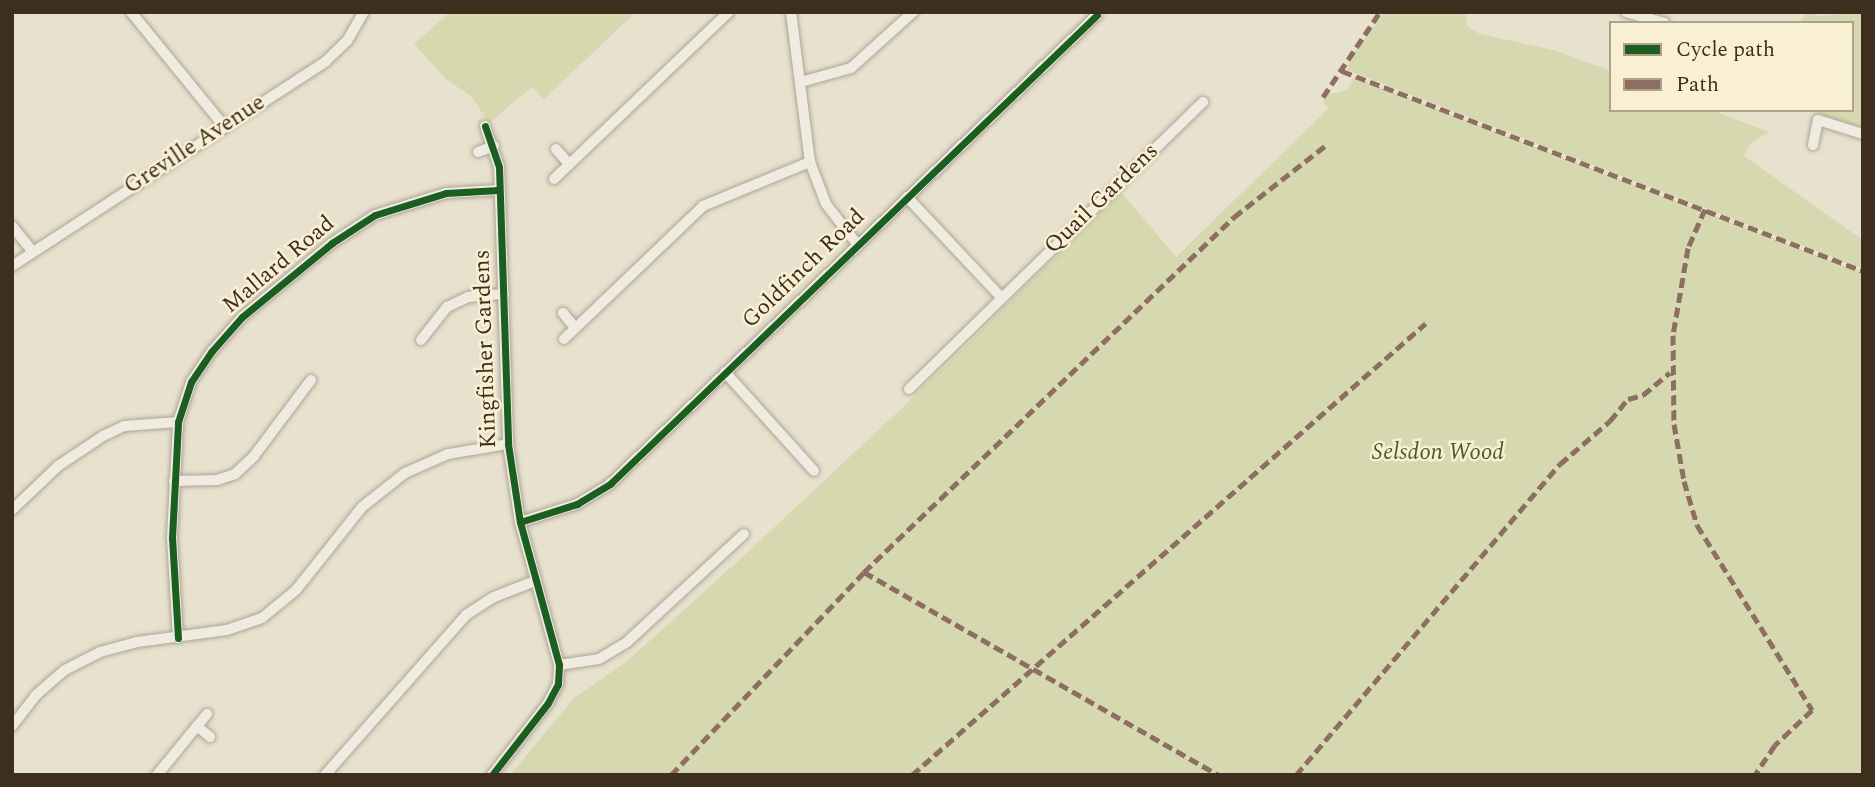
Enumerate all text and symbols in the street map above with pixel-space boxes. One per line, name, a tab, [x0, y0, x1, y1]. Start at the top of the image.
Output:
legend	[1609, 21, 1854, 112]
text: Cycle path	[1676, 34, 1775, 66]
text: Path	[1676, 69, 1719, 101]
street label: Greville Avenue	[119, 89, 271, 201]
street label: Quail Gardens	[1039, 138, 1165, 260]
street label: Goldfinch Road	[737, 203, 871, 335]
street label: Mallard Road	[217, 210, 341, 320]
street label: Kingfisher Gardens	[469, 249, 503, 449]
park label: Selsdon Wood	[1372, 439, 1504, 467]

